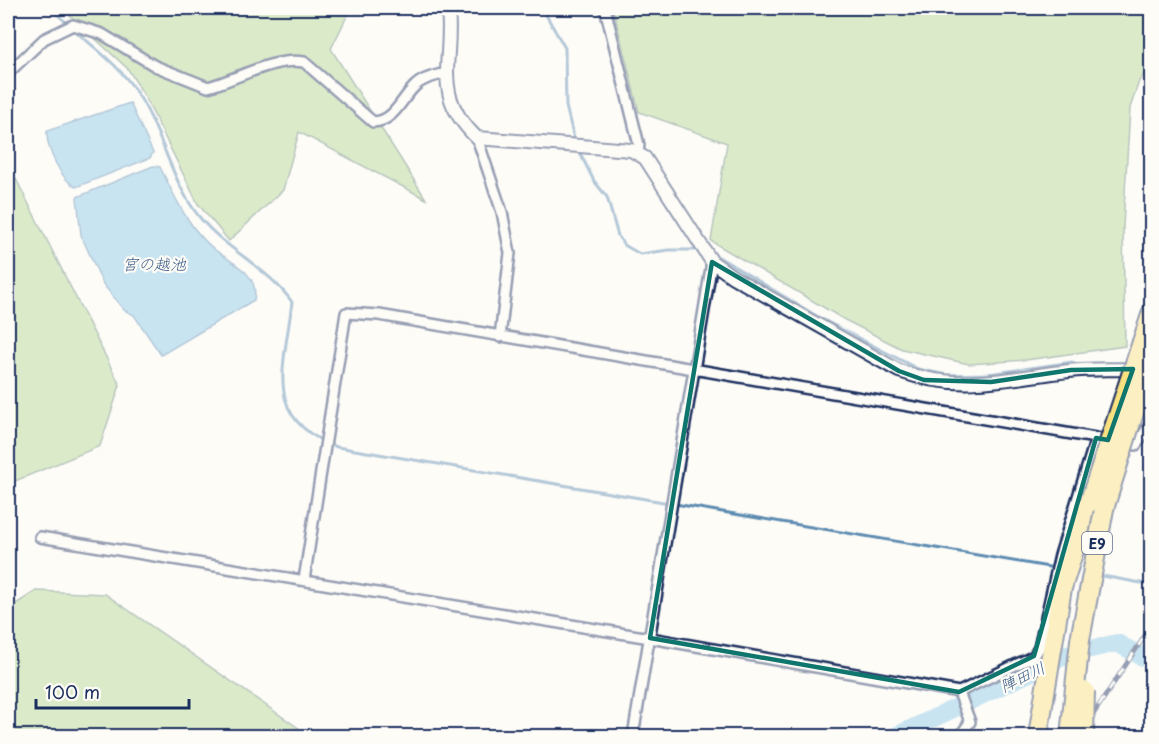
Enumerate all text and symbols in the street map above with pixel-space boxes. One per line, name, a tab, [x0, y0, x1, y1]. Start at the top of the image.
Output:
water label: 宮の越池	[122, 251, 187, 275]
road number: E9	[1082, 532, 1112, 554]
water label: 陣田川	[995, 655, 1049, 697]
scale bar	[36, 672, 189, 710]
text: 100 m	[45, 678, 100, 705]

